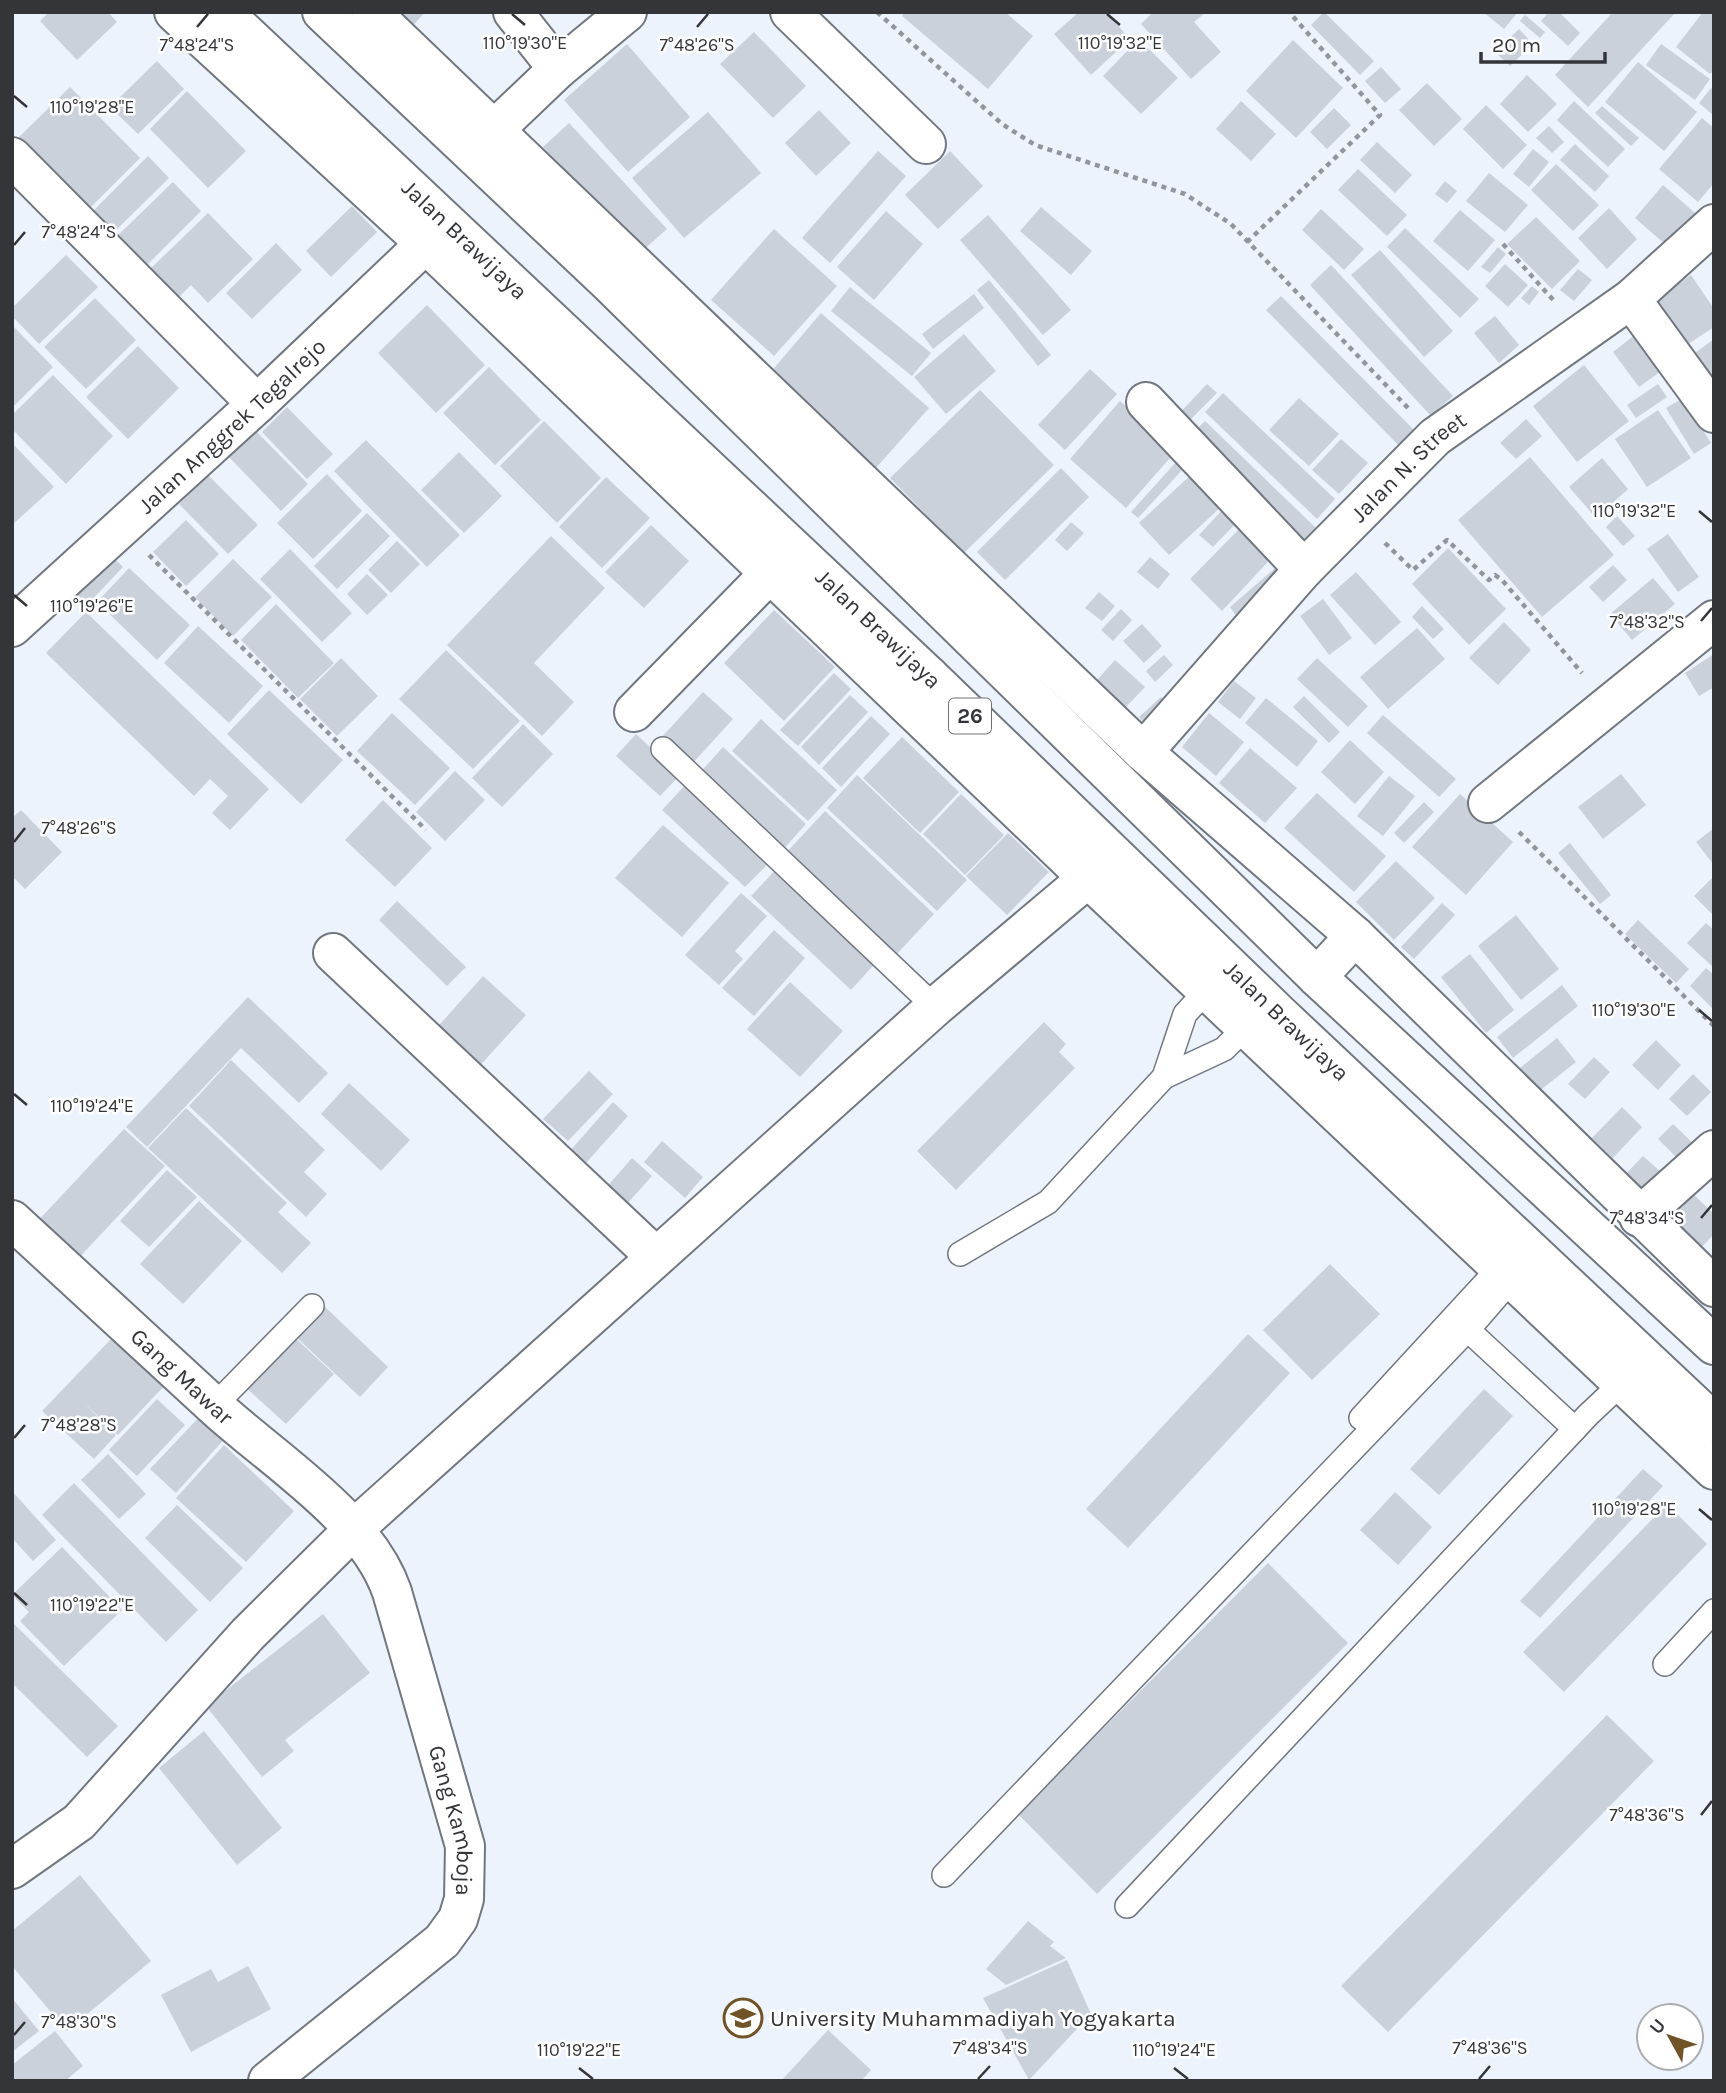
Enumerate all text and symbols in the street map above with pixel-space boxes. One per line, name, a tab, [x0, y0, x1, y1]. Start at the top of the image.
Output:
scale bar	[1481, 21, 1605, 65]
text: 110°19'30"E	[483, 32, 567, 54]
text: 110°19'32"E	[1078, 32, 1162, 54]
text: 20 m	[1492, 33, 1541, 57]
text: 7°48'24"S	[160, 34, 234, 56]
text: 7°48'26"S	[659, 34, 735, 56]
text: 110°19'28"E	[50, 96, 134, 118]
street label: Jalan Brawijaya	[396, 174, 533, 305]
text: 7°48'24"S	[42, 221, 116, 243]
street label: Jalan Anggrek Tegalrejo	[133, 333, 332, 519]
street label: Jalan N. Street	[1345, 406, 1472, 528]
text: 110°19'32"E	[1592, 500, 1676, 522]
street label: Jalan Brawijaya	[810, 563, 947, 694]
text: 110°19'26"E	[50, 595, 134, 617]
text: 7°48'32"S	[1609, 611, 1685, 633]
road number: 26	[949, 698, 991, 734]
text: 7°48'26"S	[41, 817, 117, 839]
street label: Jalan Brawijaya	[1218, 955, 1355, 1087]
text: 110°19'30"E	[1592, 999, 1676, 1021]
text: 110°19'24"E	[50, 1095, 134, 1117]
text: 7°48'34"S	[1609, 1207, 1685, 1229]
street label: Gang Mawar	[125, 1323, 239, 1431]
text: 7°48'28"S	[41, 1414, 117, 1436]
text: 110°19'28"E	[1592, 1498, 1676, 1520]
text: 110°19'22"E	[50, 1594, 134, 1616]
street label: Gang Kamboja	[423, 1742, 479, 1896]
text: 7°48'36"S	[1609, 1804, 1685, 1826]
school or university icon: University Muhammadiyah Yogyakarta	[722, 1997, 764, 2039]
north arrow	[1635, 2002, 1705, 2072]
place label: University Muhammadiyah Yogyakarta	[770, 2005, 1176, 2032]
text: 7°48'30"S	[41, 2011, 117, 2033]
text: U	[1645, 2015, 1670, 2039]
text: 7°48'34"S	[952, 2037, 1028, 2059]
text: 7°48'36"S	[1452, 2037, 1528, 2059]
text: 110°19'22"E	[537, 2039, 621, 2061]
text: 110°19'24"E	[1132, 2039, 1216, 2061]

